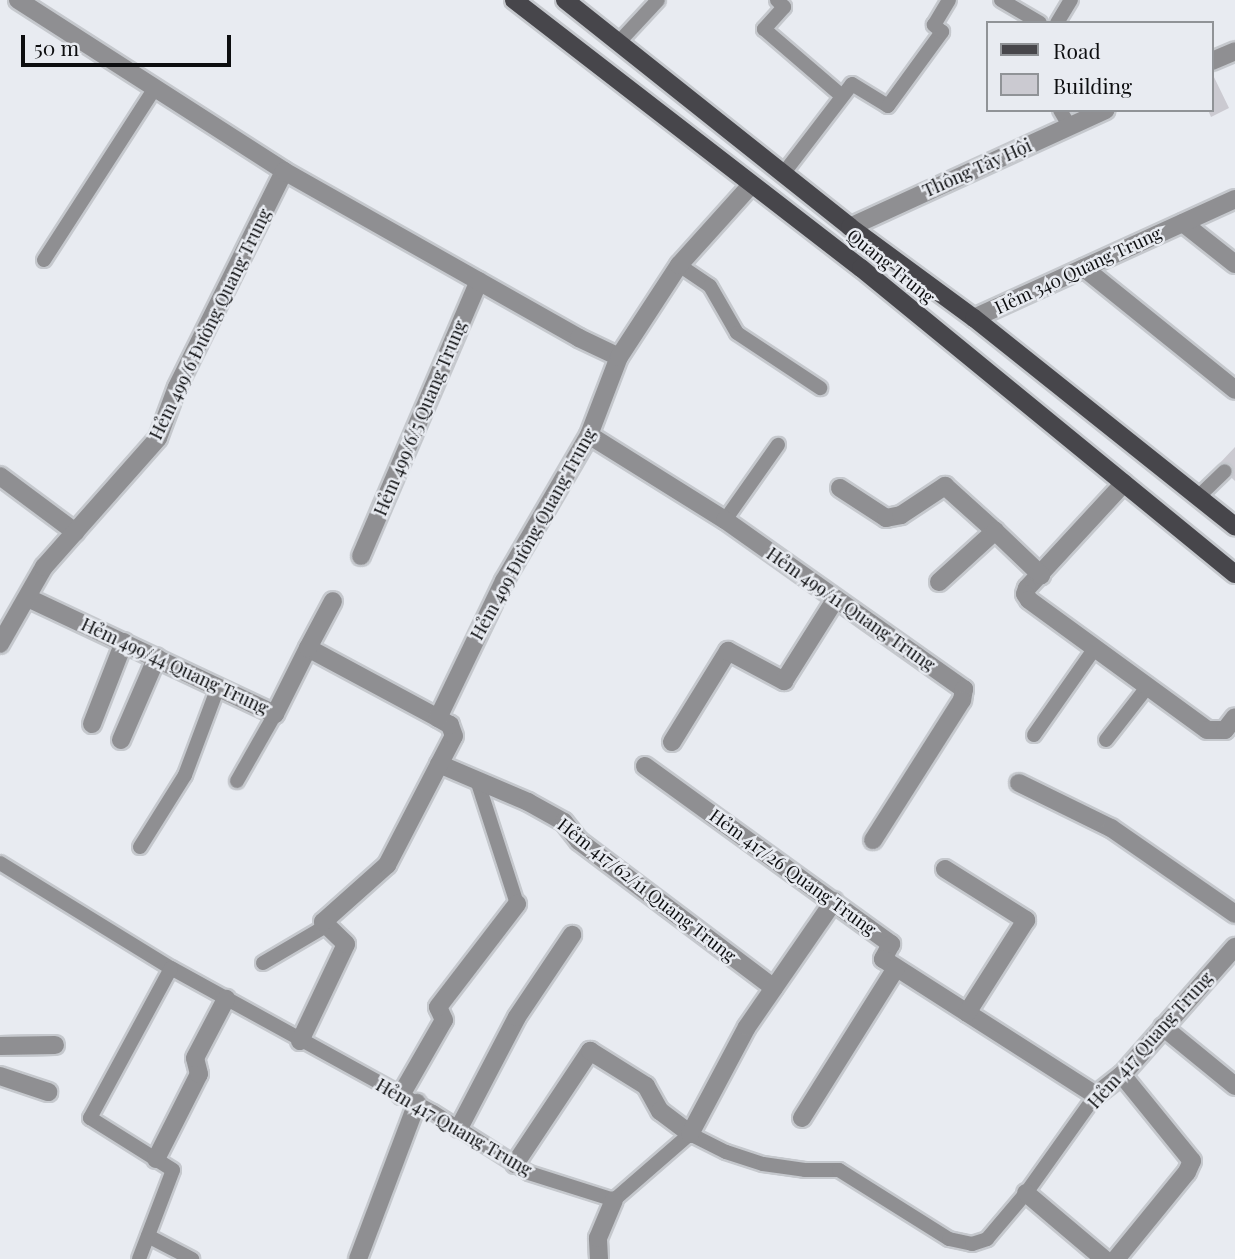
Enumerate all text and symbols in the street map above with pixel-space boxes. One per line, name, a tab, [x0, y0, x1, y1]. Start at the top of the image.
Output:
scale bar	[24, 21, 234, 65]
legend	[986, 21, 1214, 112]
text: 50 m	[34, 33, 79, 61]
text: Road	[1053, 36, 1101, 64]
text: Building	[1053, 71, 1132, 99]
street label: Thông Tây Hội	[919, 134, 1035, 202]
street label: Hẻm 499/6 Đường Quang Trung	[144, 205, 276, 443]
street label: Hẻm 340 Quang Trung	[991, 222, 1165, 318]
street label: Quang Trung	[843, 224, 939, 308]
street label: Hẻm 499/6/5 Quang Trung	[369, 317, 471, 519]
street label: Hẻm 499 Đường Quang Trung	[466, 424, 600, 644]
street label: Hẻm 499/11 Quang Trung	[762, 542, 940, 676]
street label: Hẻm 499/44 Quang Trung	[78, 613, 272, 719]
street label: Hẻm 417/26 Quang Trung	[705, 804, 881, 940]
street label: Hẻm 417/62/11 Quang Trung	[553, 813, 741, 967]
street label: Hẻm 417 Quang Trung	[1083, 967, 1217, 1113]
street label: Hẻm 417 Quang Trung	[372, 1073, 536, 1181]

